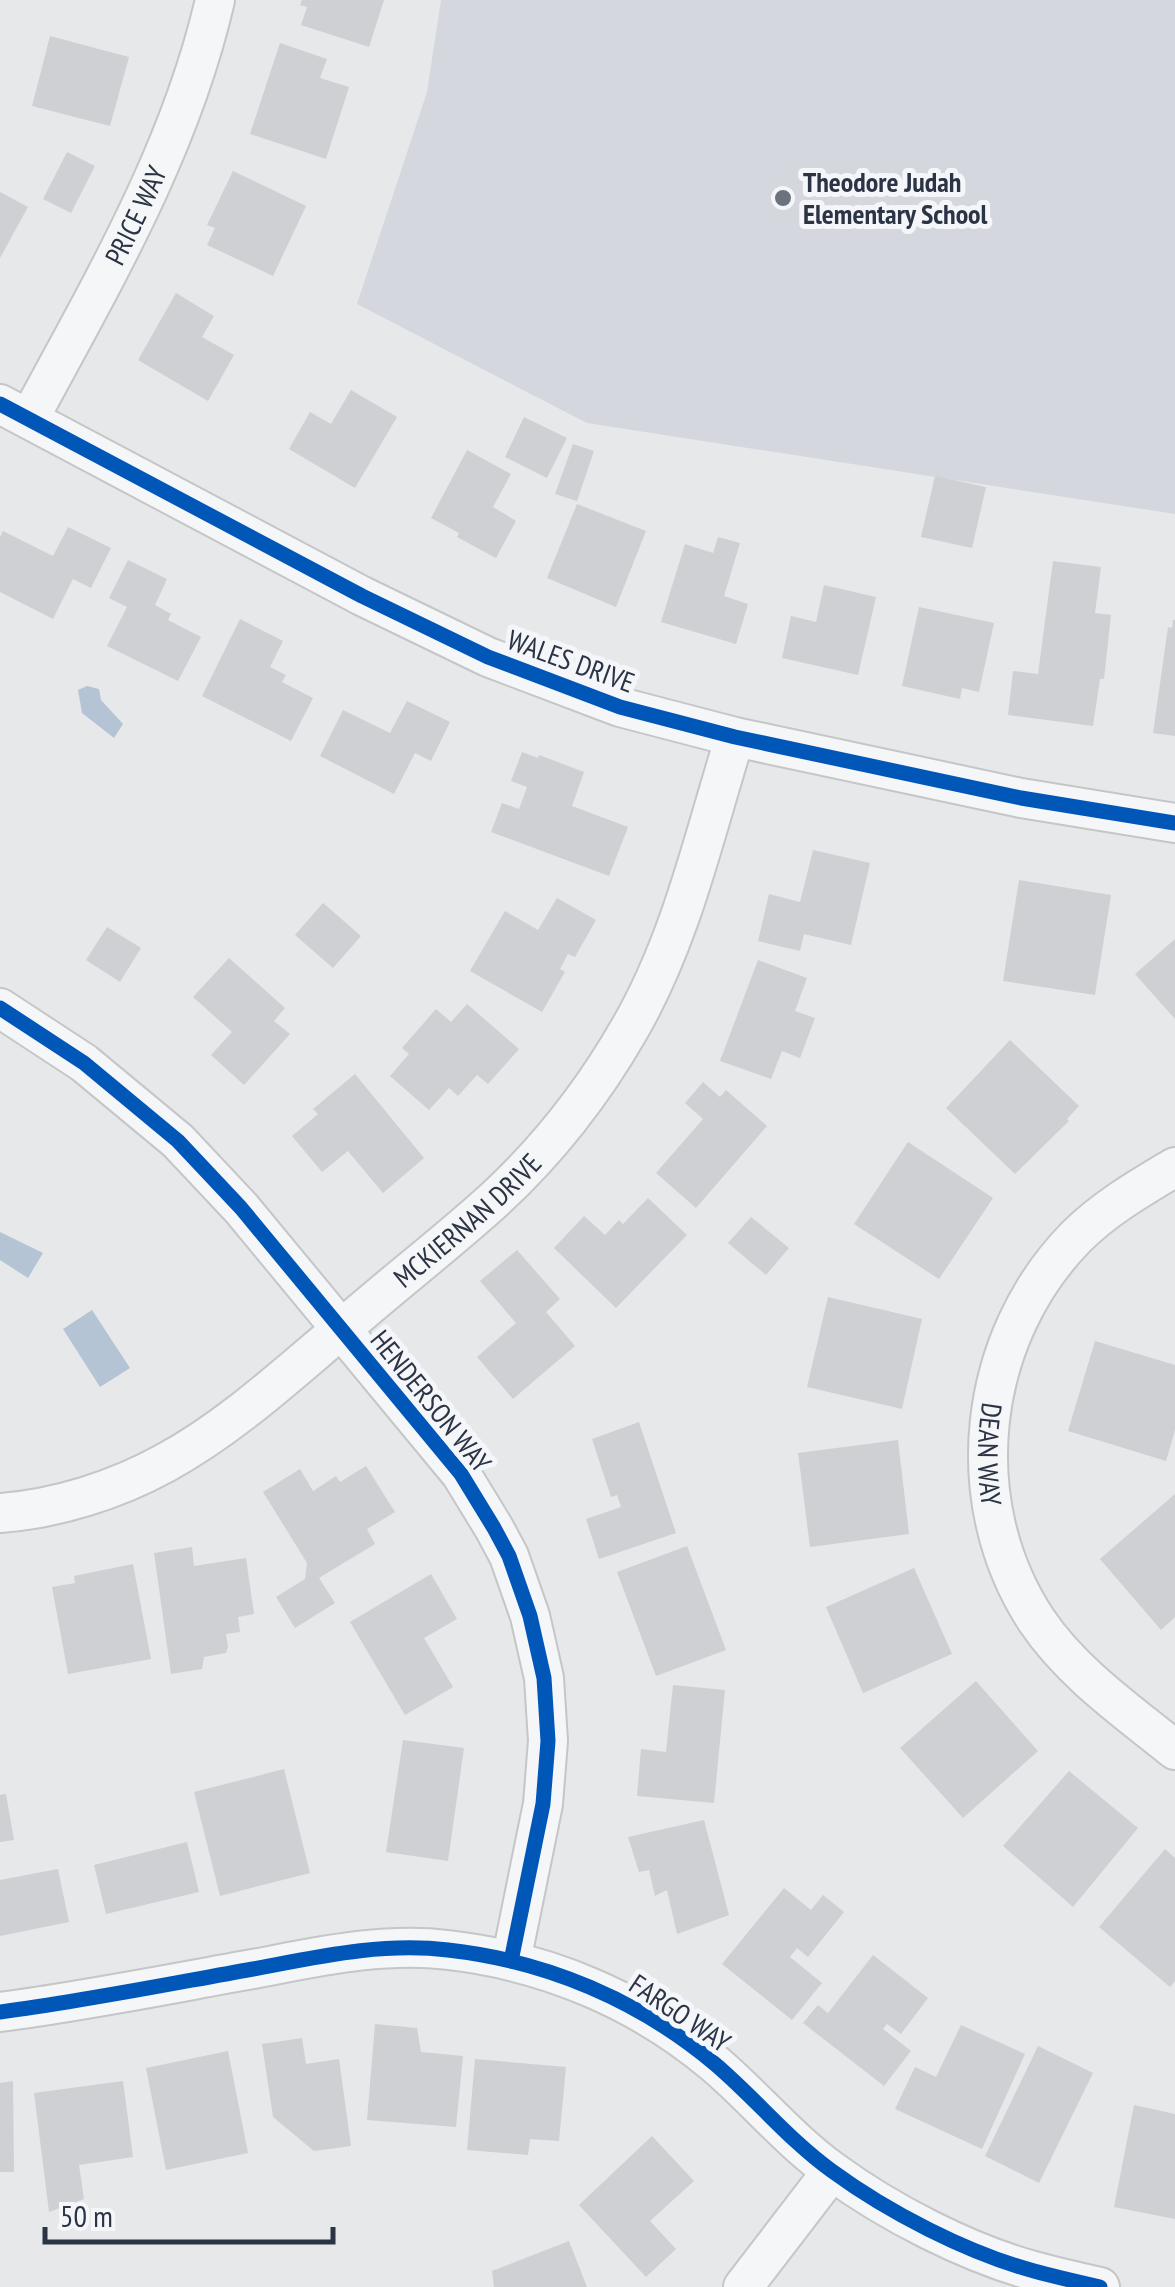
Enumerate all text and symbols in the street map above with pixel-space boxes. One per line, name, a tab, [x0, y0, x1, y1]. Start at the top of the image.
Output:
street label: PRICE WAY	[96, 160, 175, 271]
place label: Theodore Judah Elementary School	[803, 163, 988, 232]
marker: Theodore Judah Elementary School	[772, 187, 794, 209]
street label: WALES DRIVE	[503, 620, 640, 701]
street label: MCKIERNAN DRIVE	[386, 1145, 549, 1295]
street label: HENDERSON WAY	[363, 1322, 500, 1480]
street label: DEAN WAY	[970, 1401, 1011, 1509]
street label: FARGO WAY	[622, 1965, 738, 2060]
scale bar	[45, 2182, 332, 2244]
text: 50 m	[60, 2196, 113, 2235]

